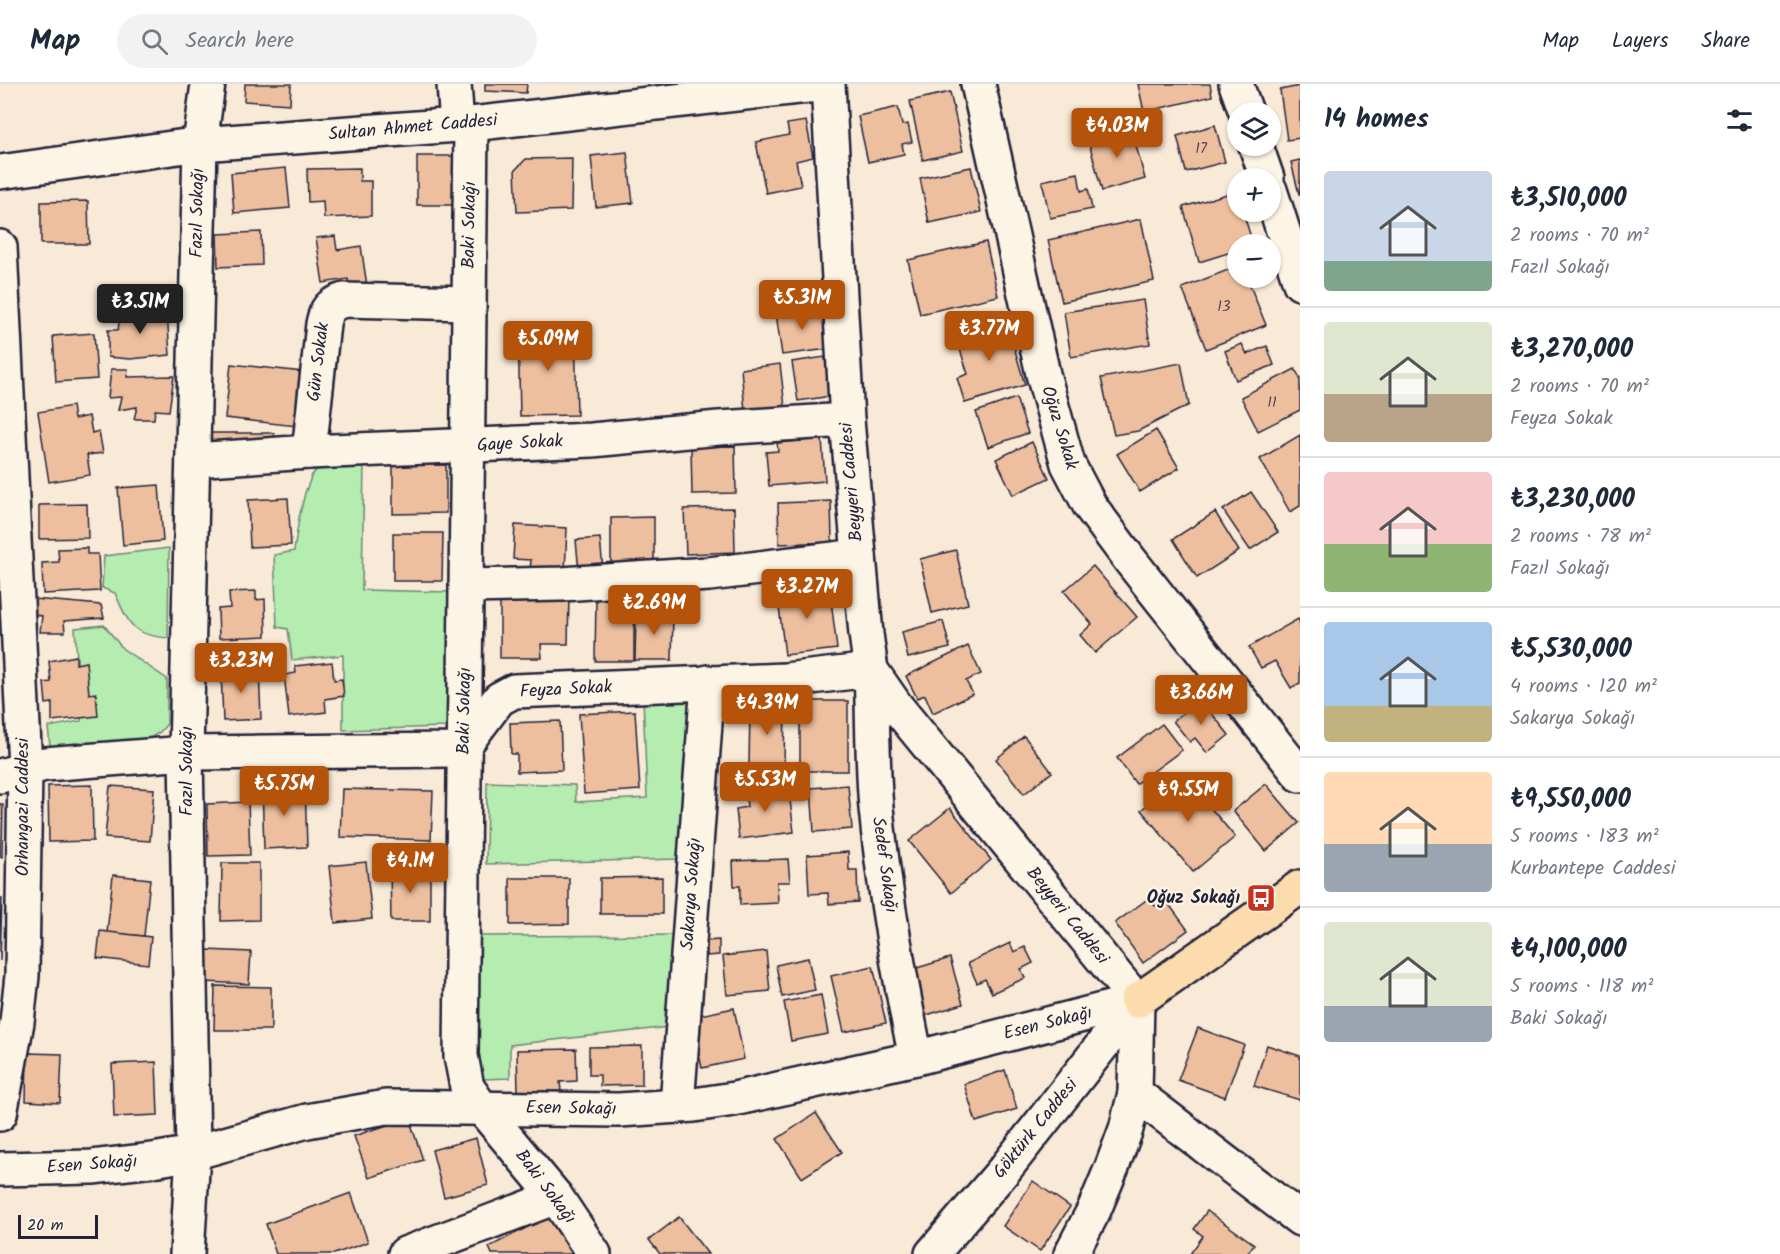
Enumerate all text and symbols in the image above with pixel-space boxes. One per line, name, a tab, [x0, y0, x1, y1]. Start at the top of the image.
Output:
search box	[117, 14, 537, 68]
text: Map	[30, 19, 81, 64]
text: Search here	[186, 24, 294, 59]
icon: search	[138, 25, 171, 58]
text: Map	[1542, 25, 1579, 58]
text: Layers	[1612, 25, 1668, 58]
text: Share	[1701, 25, 1750, 58]
text: 14 homes	[1324, 99, 1429, 141]
map controls	[1227, 102, 1281, 288]
button: layers	[1227, 102, 1281, 156]
icon: filters	[1723, 104, 1756, 137]
street label: Sultan Ahmet Caddesi	[327, 106, 499, 150]
pin: ₺4.03M	[1068, 108, 1166, 159]
text: ₺4.03M	[1086, 111, 1149, 143]
house number: 17	[1195, 137, 1208, 161]
street label: Fazıl Sokağı	[183, 168, 213, 258]
button: +	[1227, 168, 1281, 222]
text: ₺3,510,000	[1510, 178, 1627, 220]
street label: Baki Sokağı	[455, 181, 485, 269]
icon: home	[1372, 195, 1444, 267]
text: 2 rooms · 70 m²	[1510, 220, 1649, 252]
button: −	[1227, 234, 1281, 288]
text: Fazıl Sokağı	[1510, 252, 1610, 284]
pin: ₺5.31M	[753, 280, 851, 331]
text: ₺5.31M	[773, 283, 831, 315]
pin: ₺3.51M	[91, 284, 189, 335]
text: ₺3.51M	[111, 287, 169, 319]
house number: 13	[1217, 295, 1231, 319]
pin: ₺3.77M	[940, 311, 1038, 362]
text: ₺3.77M	[959, 314, 1019, 346]
street label: Gün Sokak	[300, 320, 338, 403]
pin: ₺5.09M	[499, 321, 597, 372]
text: ₺5.09M	[517, 324, 579, 356]
text: ₺3,270,000	[1510, 329, 1633, 371]
icon: home	[1372, 346, 1444, 418]
text: 2 rooms · 70 m²	[1510, 371, 1649, 403]
street label: Oğuz Sokak	[1033, 382, 1086, 474]
house number: 11	[1267, 391, 1277, 415]
text: Feyza Sokak	[1510, 403, 1613, 435]
street label: Beyyeri Caddesi	[832, 421, 872, 543]
street label: Gaye Sokak	[476, 427, 564, 461]
text: ₺3,230,000	[1510, 479, 1635, 521]
icon: home	[1372, 496, 1444, 568]
text: 2 rooms · 78 m²	[1510, 521, 1651, 553]
text: Fazıl Sokağı	[1510, 553, 1610, 585]
pin: ₺3.27M	[758, 569, 856, 620]
text: ₺3.27M	[776, 572, 838, 604]
pin: ₺2.69M	[605, 585, 703, 636]
text: ₺2.69M	[622, 588, 686, 620]
text: ₺5,530,000	[1510, 629, 1632, 671]
pin: ₺3.23M	[192, 643, 290, 694]
text: ₺3.23M	[209, 646, 273, 678]
icon: home	[1372, 646, 1444, 718]
street label: Baki Sokağı	[450, 667, 480, 755]
text: 4 rooms · 120 m²	[1510, 671, 1657, 703]
street label: Feyza Sokak	[519, 673, 614, 707]
pin: ₺3.66M	[1152, 675, 1250, 726]
text: ₺3.66M	[1169, 678, 1233, 710]
pin: ₺4.39M	[718, 685, 816, 736]
text: ₺4.39M	[736, 688, 798, 720]
text: Sakarya Sokağı	[1510, 703, 1635, 735]
street label: Fazıl Sokağı	[173, 726, 202, 816]
street label: Orhangazi Caddesi	[9, 737, 38, 876]
pin: ₺5.53M	[716, 762, 814, 813]
text: ₺5.53M	[734, 765, 796, 797]
pin: ₺5.75M	[235, 766, 333, 817]
text: ₺5.75M	[254, 769, 314, 801]
pin: ₺9.55M	[1139, 772, 1237, 823]
text: ₺9.55M	[1157, 775, 1219, 807]
text: ₺9,550,000	[1510, 779, 1631, 821]
icon: home	[1372, 796, 1444, 868]
street label: Sedef Sokağı	[863, 815, 905, 915]
text: 5 rooms · 183 m²	[1510, 821, 1659, 853]
street label: Sakarya Sokağı	[674, 837, 710, 951]
pin: ₺4.1M	[368, 843, 452, 894]
text: ₺4.1M	[386, 846, 434, 878]
text: Kurbantepe Caddesi	[1510, 853, 1676, 885]
street label: Beyyeri Caddesi	[1018, 861, 1116, 972]
bus stop icon: Oğuz Sokağı	[1245, 882, 1277, 914]
place label: Oğuz Sokağı	[1147, 884, 1240, 913]
text: ₺4,100,000	[1510, 929, 1627, 971]
icon: home	[1372, 946, 1444, 1018]
text: 5 rooms · 118 m²	[1510, 971, 1653, 1003]
street label: Esen Sokağı	[1000, 999, 1096, 1049]
text: Baki Sokağı	[1510, 1003, 1607, 1035]
street label: Göktürk Caddesi	[986, 1072, 1086, 1186]
street label: Esen Sokağı	[525, 1094, 617, 1124]
street label: Baki Sokağı	[507, 1143, 583, 1231]
street label: Esen Sokağı	[46, 1147, 138, 1183]
scale bar	[18, 1212, 98, 1240]
text: 20 m	[27, 1213, 63, 1238]

